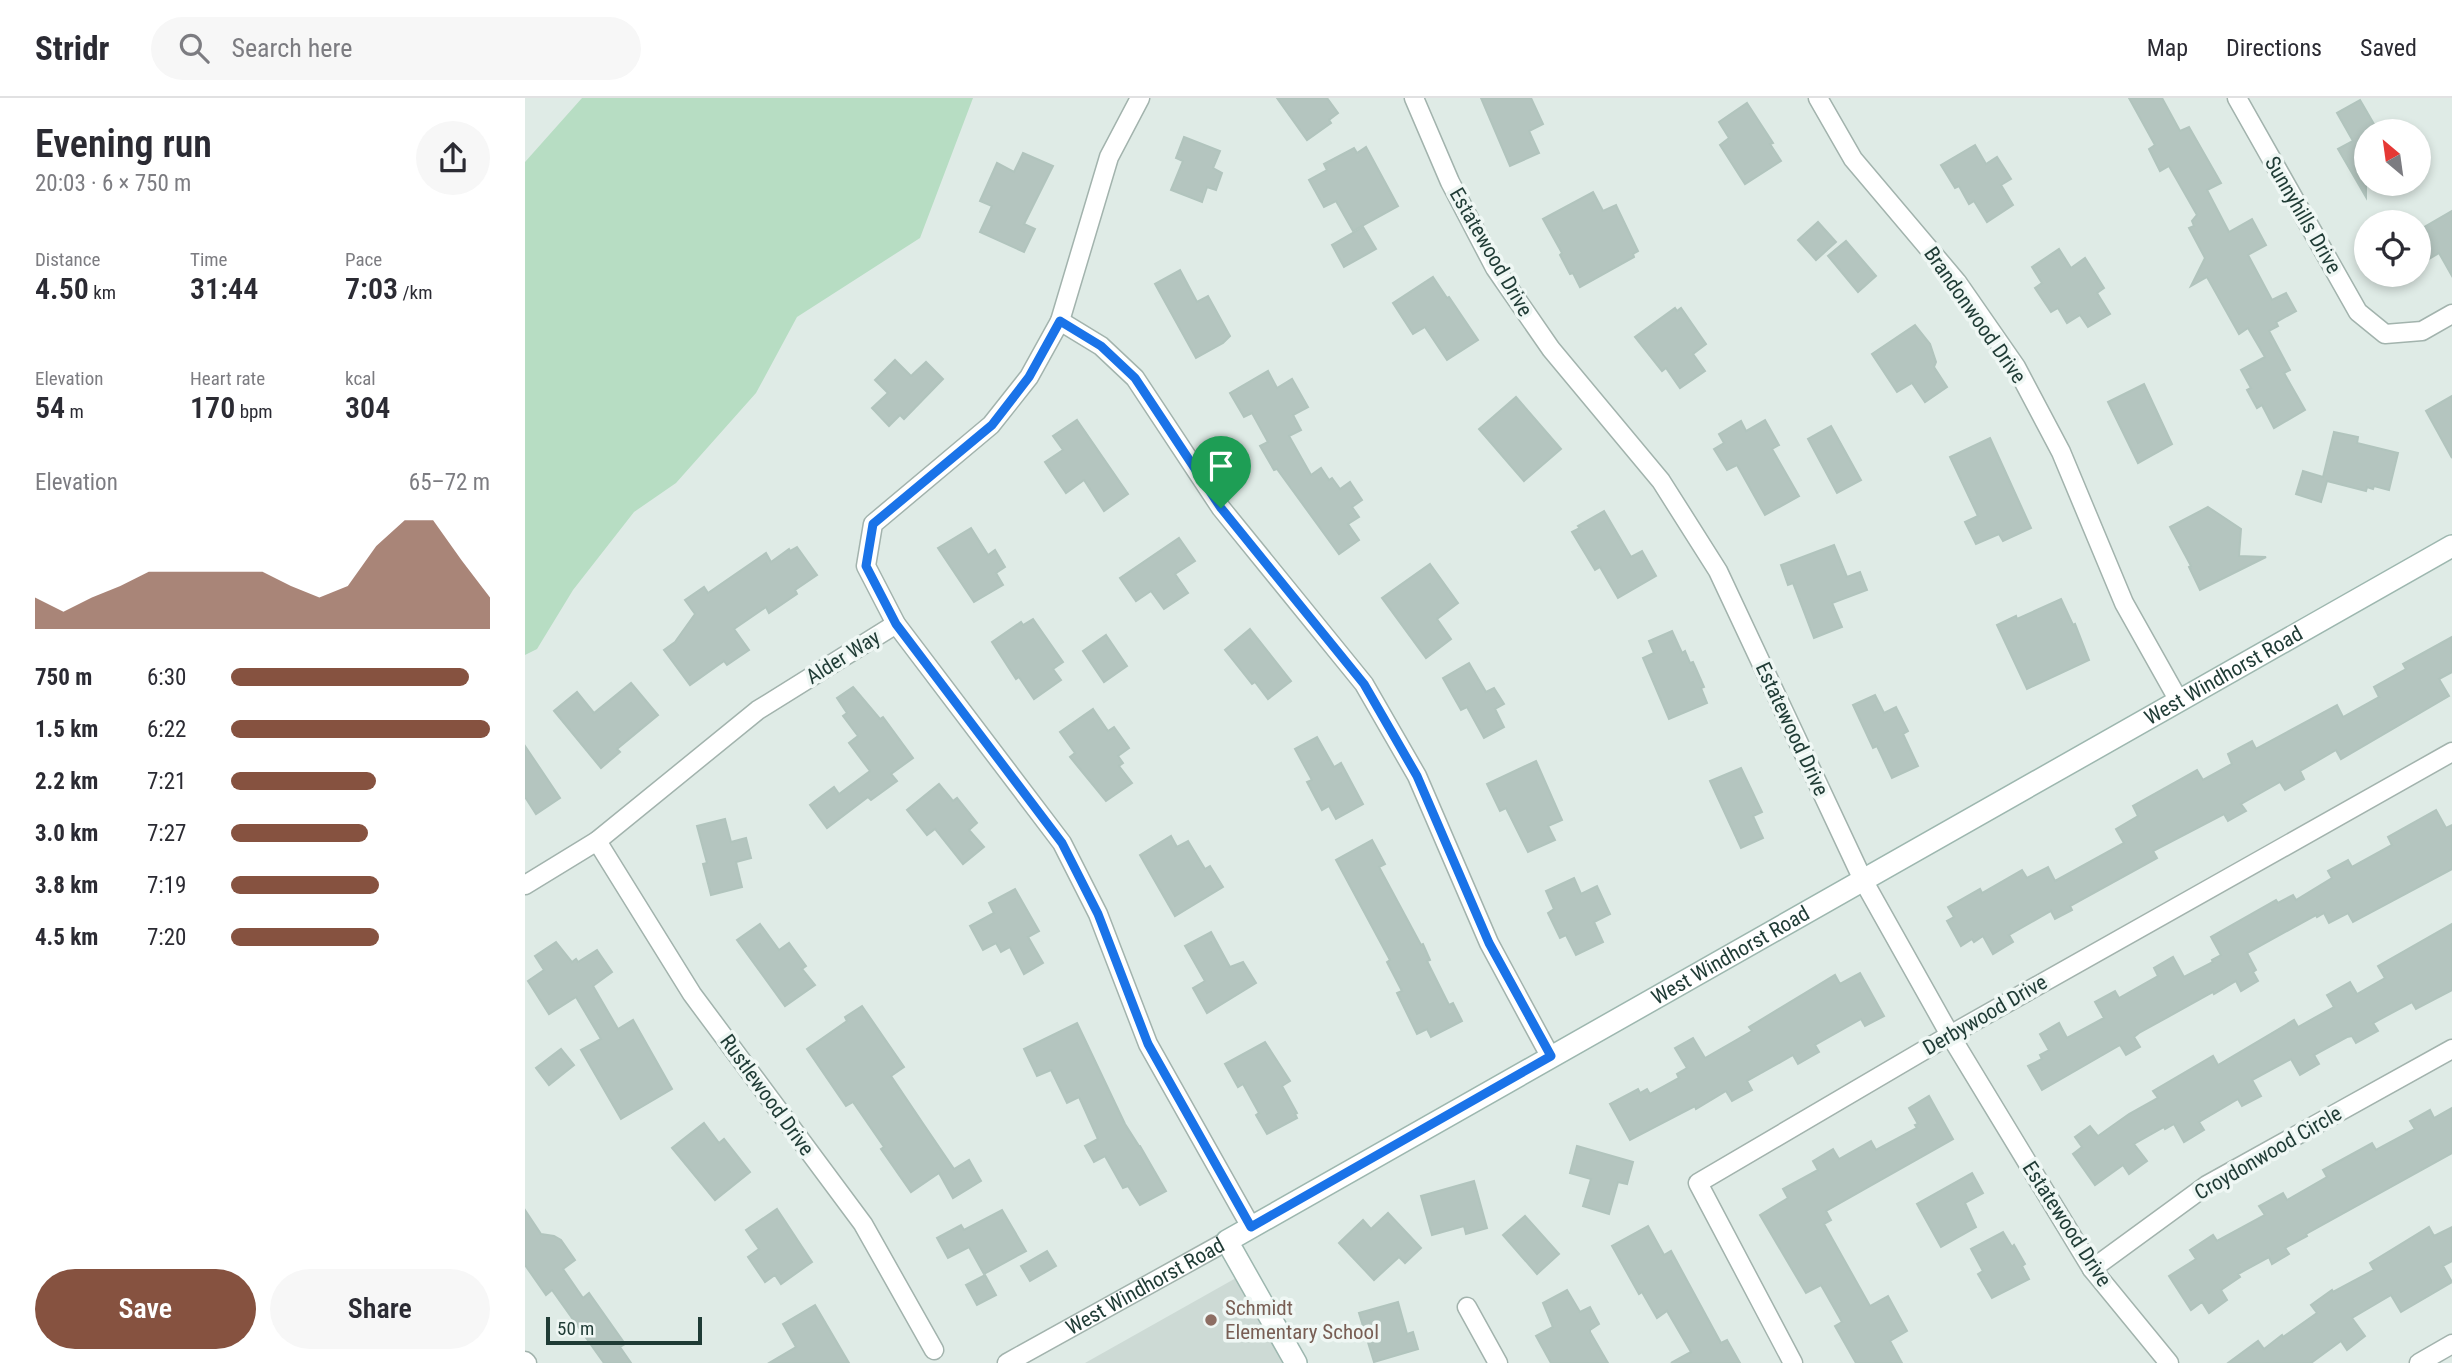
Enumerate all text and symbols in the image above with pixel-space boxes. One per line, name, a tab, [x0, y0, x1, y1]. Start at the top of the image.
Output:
search box	[151, 17, 641, 80]
text: Stridr	[35, 29, 109, 68]
icon: search	[175, 29, 213, 67]
text: Search here	[231, 33, 352, 63]
text: Map	[2147, 34, 2188, 62]
text: Directions	[2226, 34, 2322, 62]
text: Saved	[2360, 34, 2417, 62]
north arrow	[2354, 119, 2431, 196]
map controls	[2354, 119, 2431, 287]
button: share	[416, 121, 490, 195]
text: Evening run	[35, 122, 212, 166]
street label: Sunnyhills Drive	[2260, 152, 2346, 278]
text: 20:03 · 6 × 750 m	[35, 170, 191, 197]
street label: Estatewood Drive	[1445, 184, 1538, 321]
button: locate	[2354, 210, 2431, 287]
street label: Brandonwood Drive	[1919, 242, 2031, 388]
text: Distance	[35, 248, 100, 271]
text: Time	[190, 248, 227, 271]
text: Pace	[345, 248, 382, 271]
text: 4.50	[35, 271, 89, 306]
text: 31:44	[190, 271, 258, 306]
text: 7:03	[345, 271, 398, 306]
text: km	[89, 281, 116, 304]
text: /km	[398, 281, 432, 304]
text: Elevation	[35, 367, 103, 390]
text: Heart rate	[190, 367, 265, 390]
text: kcal	[345, 367, 376, 390]
text: 54	[35, 390, 65, 425]
text: 170	[190, 390, 235, 425]
text: 304	[345, 390, 390, 425]
text: m	[65, 400, 84, 423]
text: bpm	[235, 400, 273, 423]
pin	[1191, 436, 1251, 508]
icon: arrive	[1202, 447, 1240, 485]
text: Elevation	[35, 469, 118, 496]
text: 65–72 m	[409, 469, 490, 496]
street label: West Windhorst Road	[2141, 621, 2307, 730]
street label: Alder Way	[802, 625, 885, 689]
street label: Estatewood Drive	[1751, 659, 1833, 800]
text: 750 m	[35, 664, 92, 691]
text: 6:30	[147, 664, 186, 691]
text: 1.5 km	[35, 716, 98, 743]
text: 6:22	[147, 716, 186, 743]
text: 2.2 km	[35, 768, 98, 795]
text: 7:21	[147, 768, 186, 795]
text: 3.0 km	[35, 820, 98, 847]
text: 7:27	[147, 820, 186, 847]
text: 3.8 km	[35, 872, 98, 899]
text: 7:19	[147, 872, 186, 899]
street label: West Windhorst Road	[1647, 901, 1814, 1010]
text: 4.5 km	[35, 924, 98, 951]
text: 7:20	[147, 924, 186, 951]
street label: Derbywood Drive	[1919, 970, 2051, 1060]
street label: Rustlewood Drive	[715, 1030, 819, 1160]
street label: Croydonwood Circle	[2190, 1101, 2346, 1205]
street label: Estatewood Drive	[2018, 1157, 2116, 1291]
street label: West Windhorst Road	[1062, 1233, 1229, 1340]
button: Save	[35, 1269, 256, 1349]
button: Share	[270, 1269, 490, 1349]
place label: Schmidt Elementary School	[1225, 1296, 1379, 1344]
marker: Schmidt Elementary School	[1203, 1312, 1219, 1328]
scale bar	[546, 1314, 702, 1346]
text: 50 m	[557, 1317, 594, 1340]

